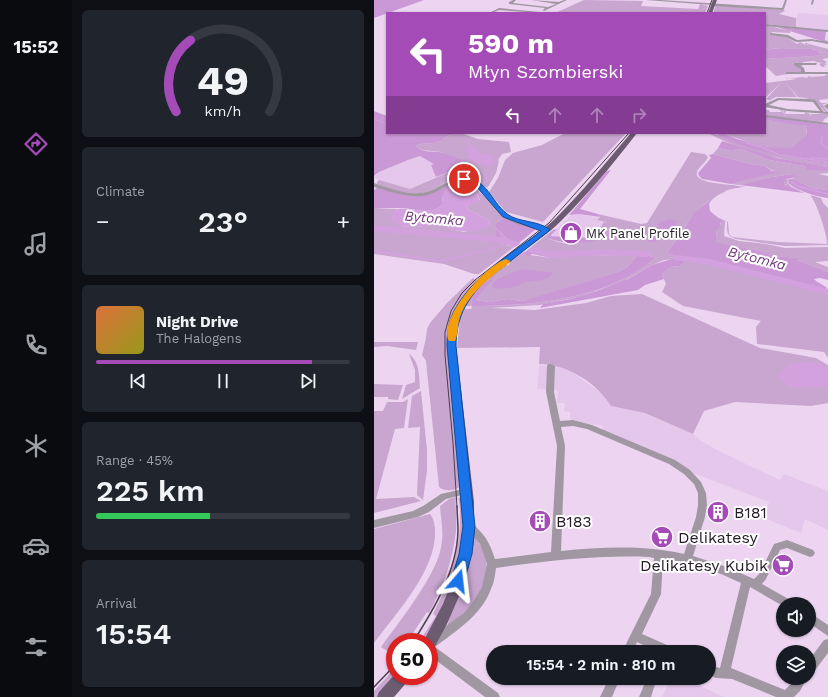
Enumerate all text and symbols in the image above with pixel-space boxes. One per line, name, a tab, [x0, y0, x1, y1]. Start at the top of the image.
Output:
text: 590 m	[468, 27, 554, 60]
icon: left	[402, 28, 454, 80]
text: 15:52	[14, 36, 58, 57]
text: 49	[197, 56, 249, 105]
text: Młyn Szombierski	[468, 61, 623, 82]
text: km/h	[205, 102, 241, 118]
icon: left	[502, 104, 524, 126]
icon: ahead	[544, 104, 566, 126]
icon: ahead	[586, 104, 608, 126]
icon: right	[628, 104, 650, 126]
icon: directions	[22, 130, 50, 158]
pin	[447, 162, 481, 196]
icon: arrive	[453, 168, 475, 190]
text: Climate	[96, 184, 145, 199]
text: 23°	[198, 204, 248, 239]
water label: Bytomka	[404, 207, 464, 229]
text: −	[96, 209, 109, 234]
text: +	[337, 209, 350, 234]
shop icon: MK Panel Profile	[558, 220, 584, 246]
place label: MK Panel Profile	[586, 226, 689, 241]
icon: music	[22, 230, 50, 258]
water label: Bytomka	[726, 243, 788, 273]
text: Night Drive	[156, 313, 239, 331]
icon: phone	[22, 331, 50, 359]
text: The Halogens	[156, 331, 242, 346]
icon: previous	[127, 370, 149, 392]
icon: pause	[212, 370, 234, 392]
icon: next	[297, 370, 319, 392]
icon: climate	[22, 432, 50, 460]
text: Range · 45%	[96, 453, 173, 468]
text: 225 km	[96, 473, 205, 508]
building icon: B181	[705, 499, 731, 525]
place label: B181	[734, 503, 767, 522]
building icon: B183	[527, 508, 553, 534]
place label: B183	[556, 512, 592, 531]
supermarket icon: Delikatesy	[649, 524, 675, 550]
place label: Delikatesy	[678, 528, 758, 547]
icon: car	[22, 532, 50, 560]
supermarket icon: Delikatesy Kubik	[770, 552, 796, 578]
place label: Delikatesy Kubik	[640, 556, 768, 575]
position arrow	[437, 560, 479, 602]
text: Arrival	[96, 596, 137, 611]
map controls	[776, 597, 816, 685]
button: sound	[776, 597, 816, 637]
text: 15:54	[96, 616, 171, 651]
icon: filters	[22, 633, 50, 661]
speed limit sign: 50	[386, 633, 438, 685]
button: layers	[776, 645, 816, 685]
text: 15:54 · 2 min · 810 m	[527, 656, 675, 674]

